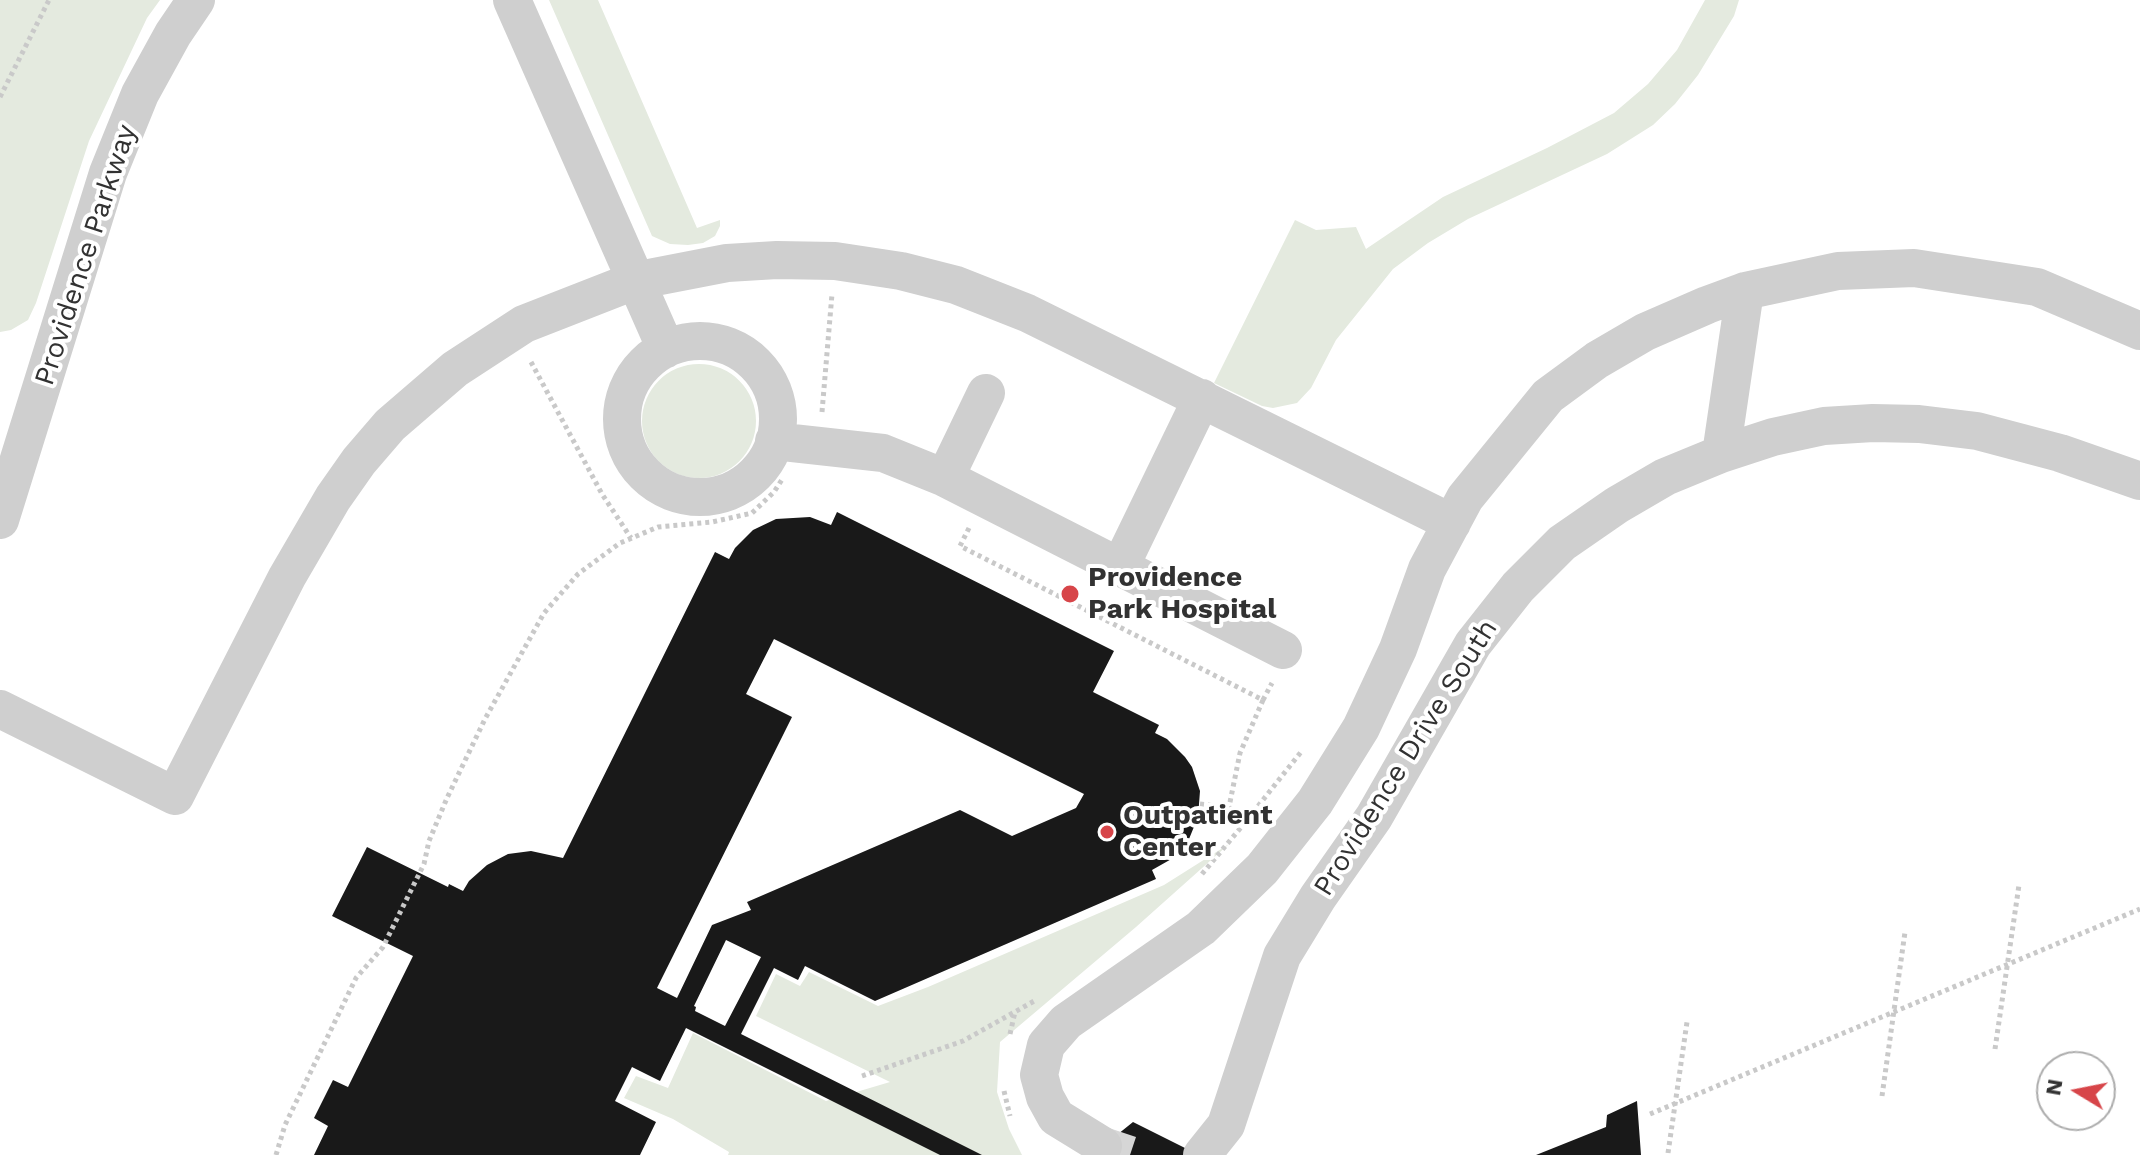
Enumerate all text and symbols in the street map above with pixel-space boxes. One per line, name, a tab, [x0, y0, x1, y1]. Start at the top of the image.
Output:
street label: Providence Parkway	[28, 120, 144, 390]
place label: Providence Park Hospital	[1088, 561, 1276, 627]
marker: Providence Park Hospital	[1059, 583, 1081, 605]
street label: Providence Drive South	[1307, 614, 1505, 902]
place label: Outpatient Center	[1123, 799, 1272, 865]
marker: Outpatient Center	[1098, 823, 1116, 841]
north arrow	[2036, 1051, 2116, 1131]
text: N	[2040, 1077, 2068, 1097]

